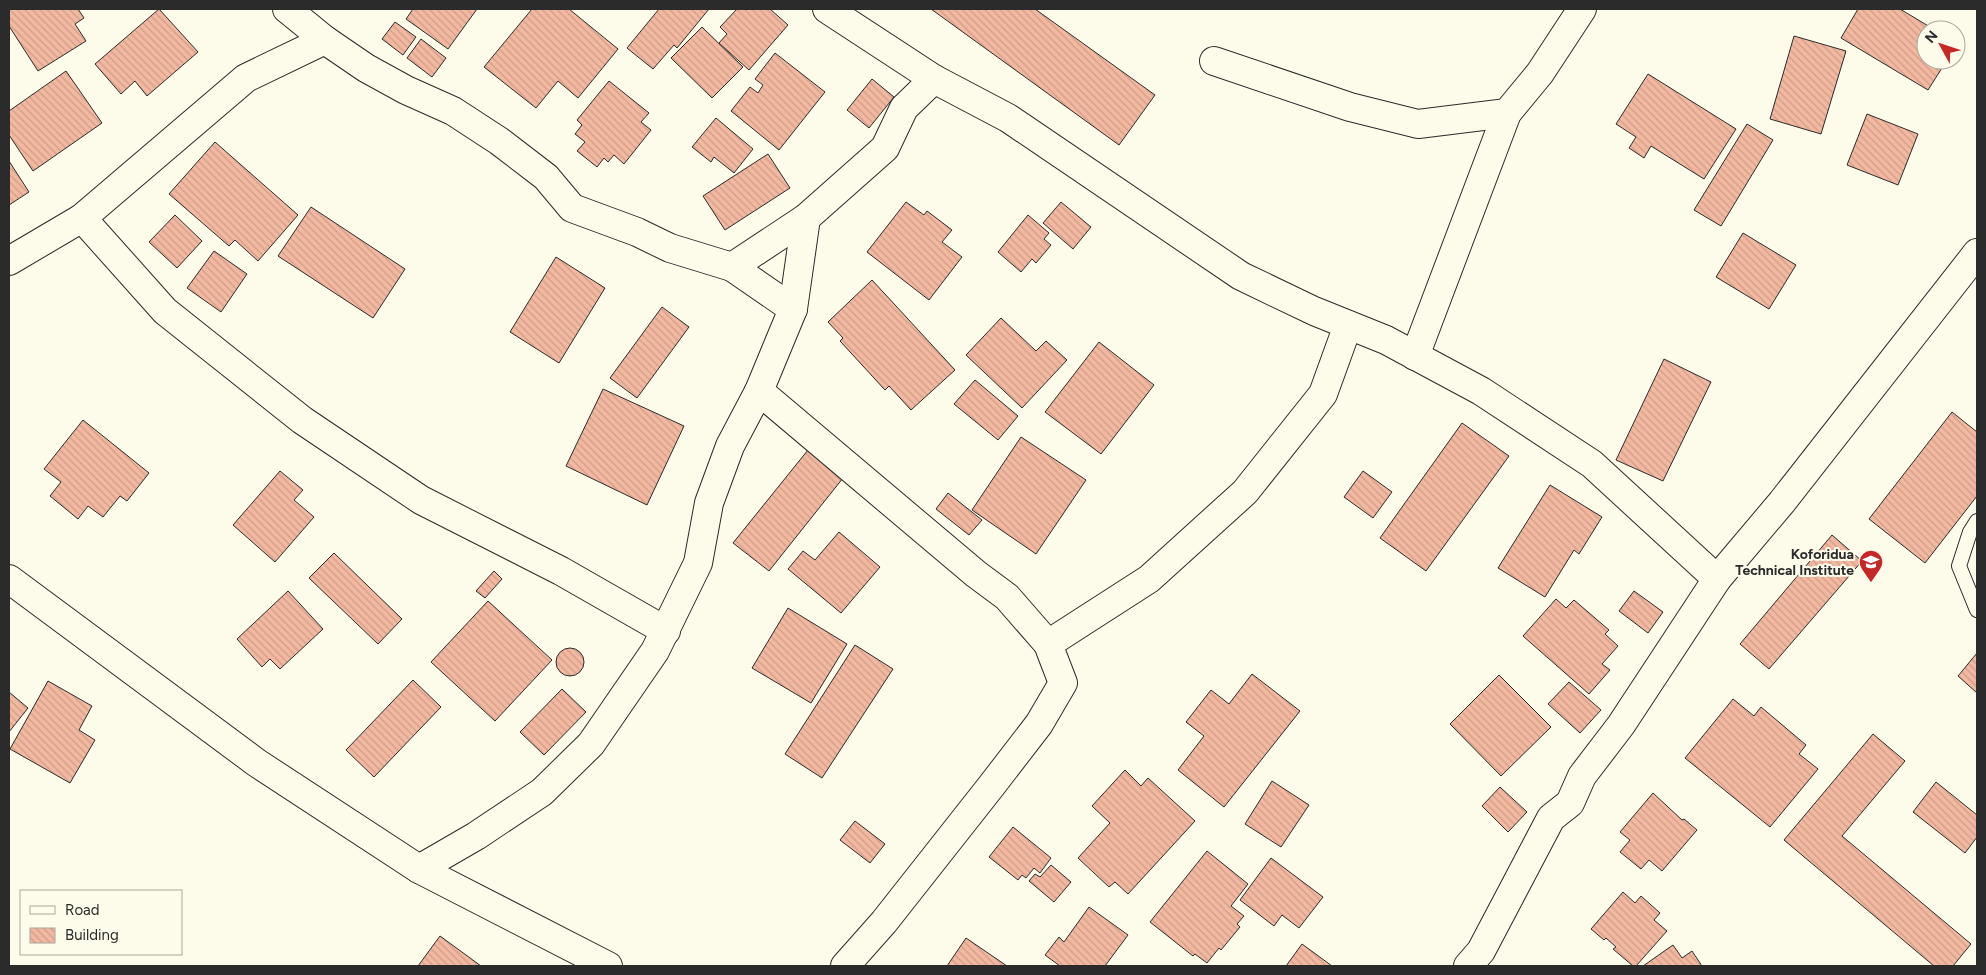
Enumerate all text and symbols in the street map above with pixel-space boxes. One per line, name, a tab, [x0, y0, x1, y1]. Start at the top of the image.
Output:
north arrow	[1916, 20, 1966, 70]
text: N	[1921, 27, 1941, 47]
place label: Koforidua Technical Institute	[1735, 546, 1854, 579]
school or university icon: Koforidua Technical Institute	[1858, 549, 1884, 583]
legend	[20, 890, 182, 955]
text: Road	[65, 901, 100, 919]
text: Building	[65, 926, 119, 944]

